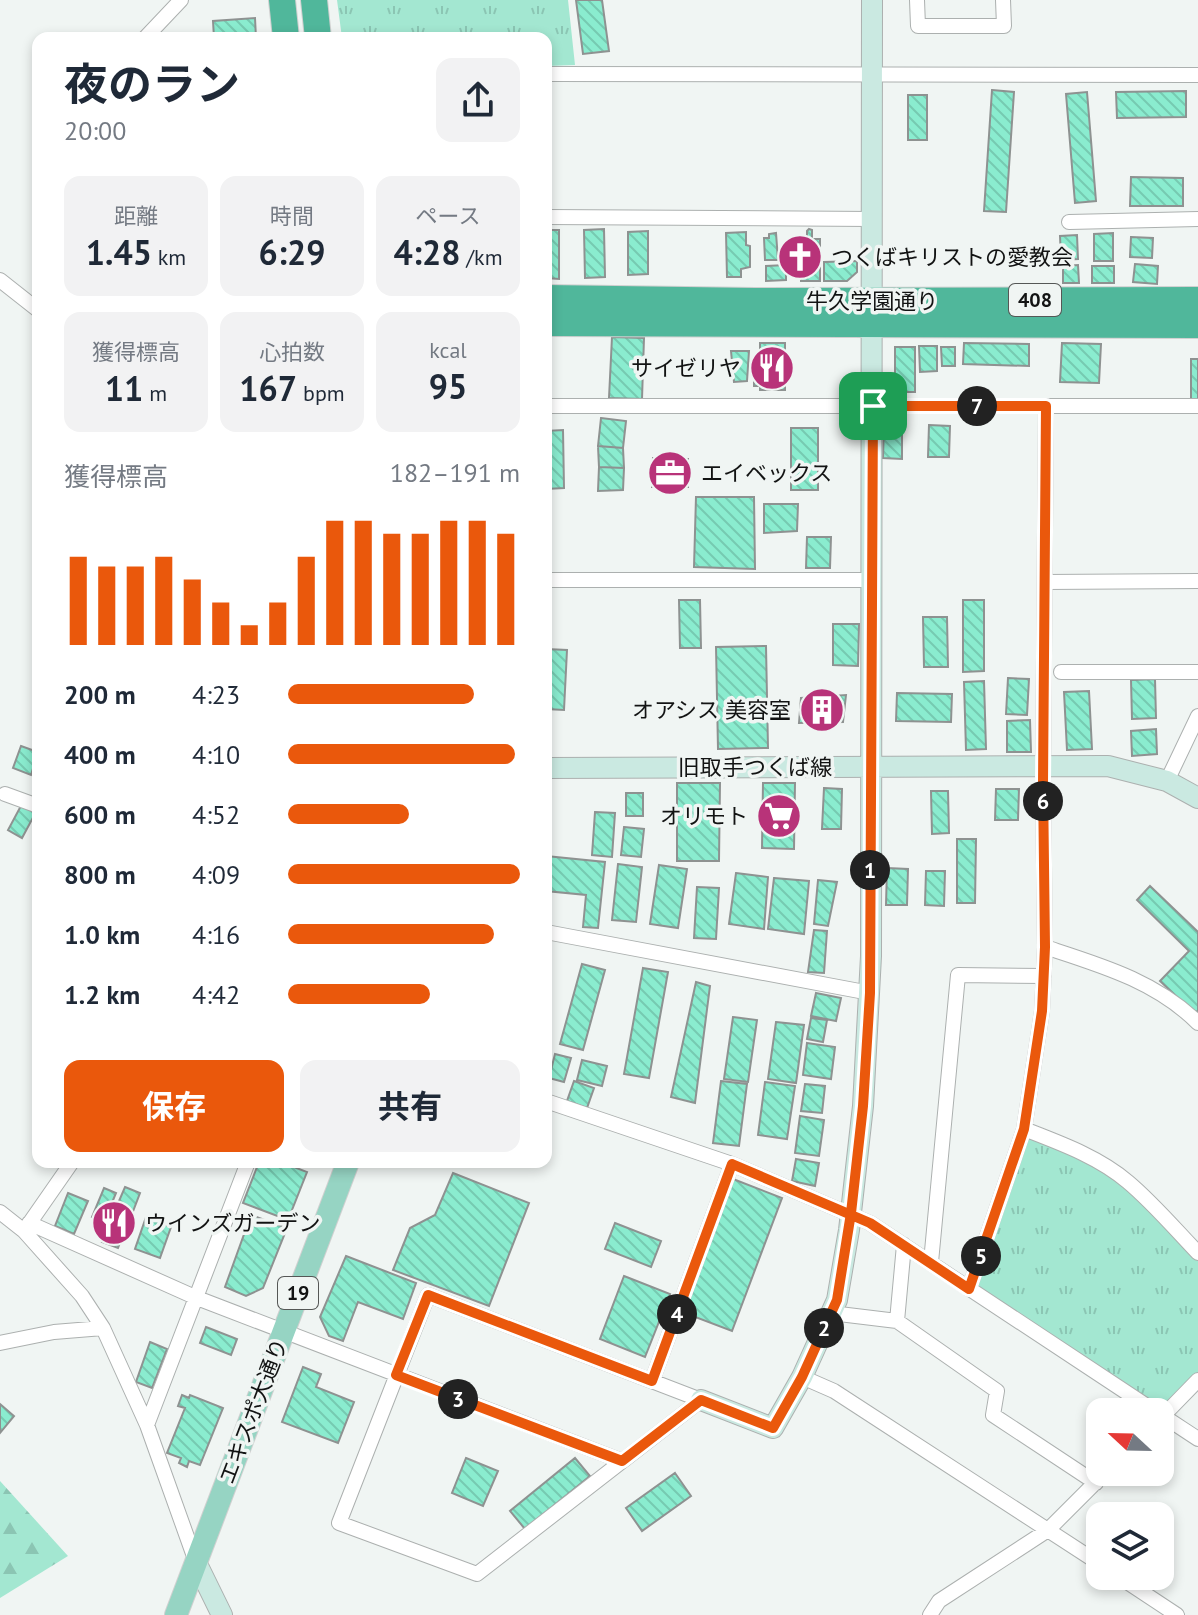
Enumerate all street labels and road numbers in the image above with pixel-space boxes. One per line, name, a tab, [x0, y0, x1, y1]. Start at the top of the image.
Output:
road number: 408	[1009, 284, 1061, 316]
street label: 牛久学園通り	[806, 287, 938, 315]
street label: 旧取手つくば線	[678, 753, 832, 781]
road number: 19	[278, 1277, 318, 1309]
street label: エキスポ大通り	[212, 1334, 294, 1488]

